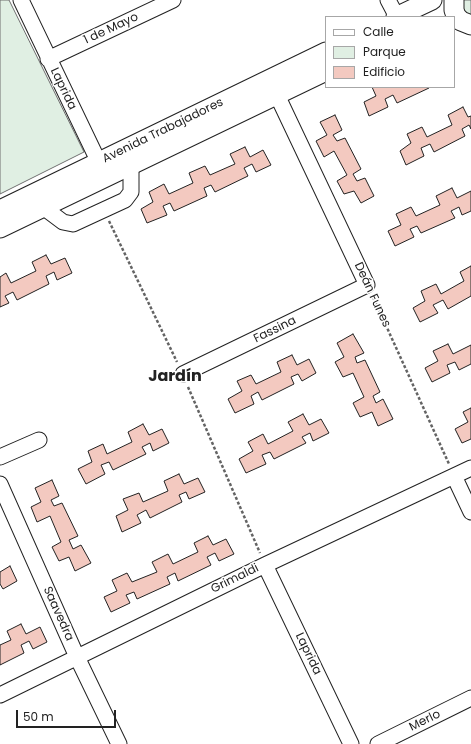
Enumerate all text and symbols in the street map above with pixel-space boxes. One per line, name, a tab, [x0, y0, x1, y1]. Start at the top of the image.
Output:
street label: 1 de Mayo	[81, 10, 141, 48]
legend	[325, 16, 455, 88]
text: Calle	[363, 23, 394, 40]
text: Parque	[363, 43, 406, 60]
text: Edificio	[363, 63, 405, 80]
street label: Laprida	[47, 66, 79, 112]
street label: Avenida Trabajadores	[100, 95, 226, 167]
street label: Deán Funes	[351, 260, 393, 330]
street label: Fassina	[251, 314, 299, 346]
district label: Jardín	[148, 367, 202, 387]
street label: Grimaldi	[209, 561, 261, 597]
street label: Saavedra	[40, 585, 76, 643]
street label: Laprida	[292, 631, 324, 677]
scale bar	[18, 702, 118, 728]
street label: Merlo	[407, 707, 443, 735]
text: 50 m	[23, 708, 54, 725]

